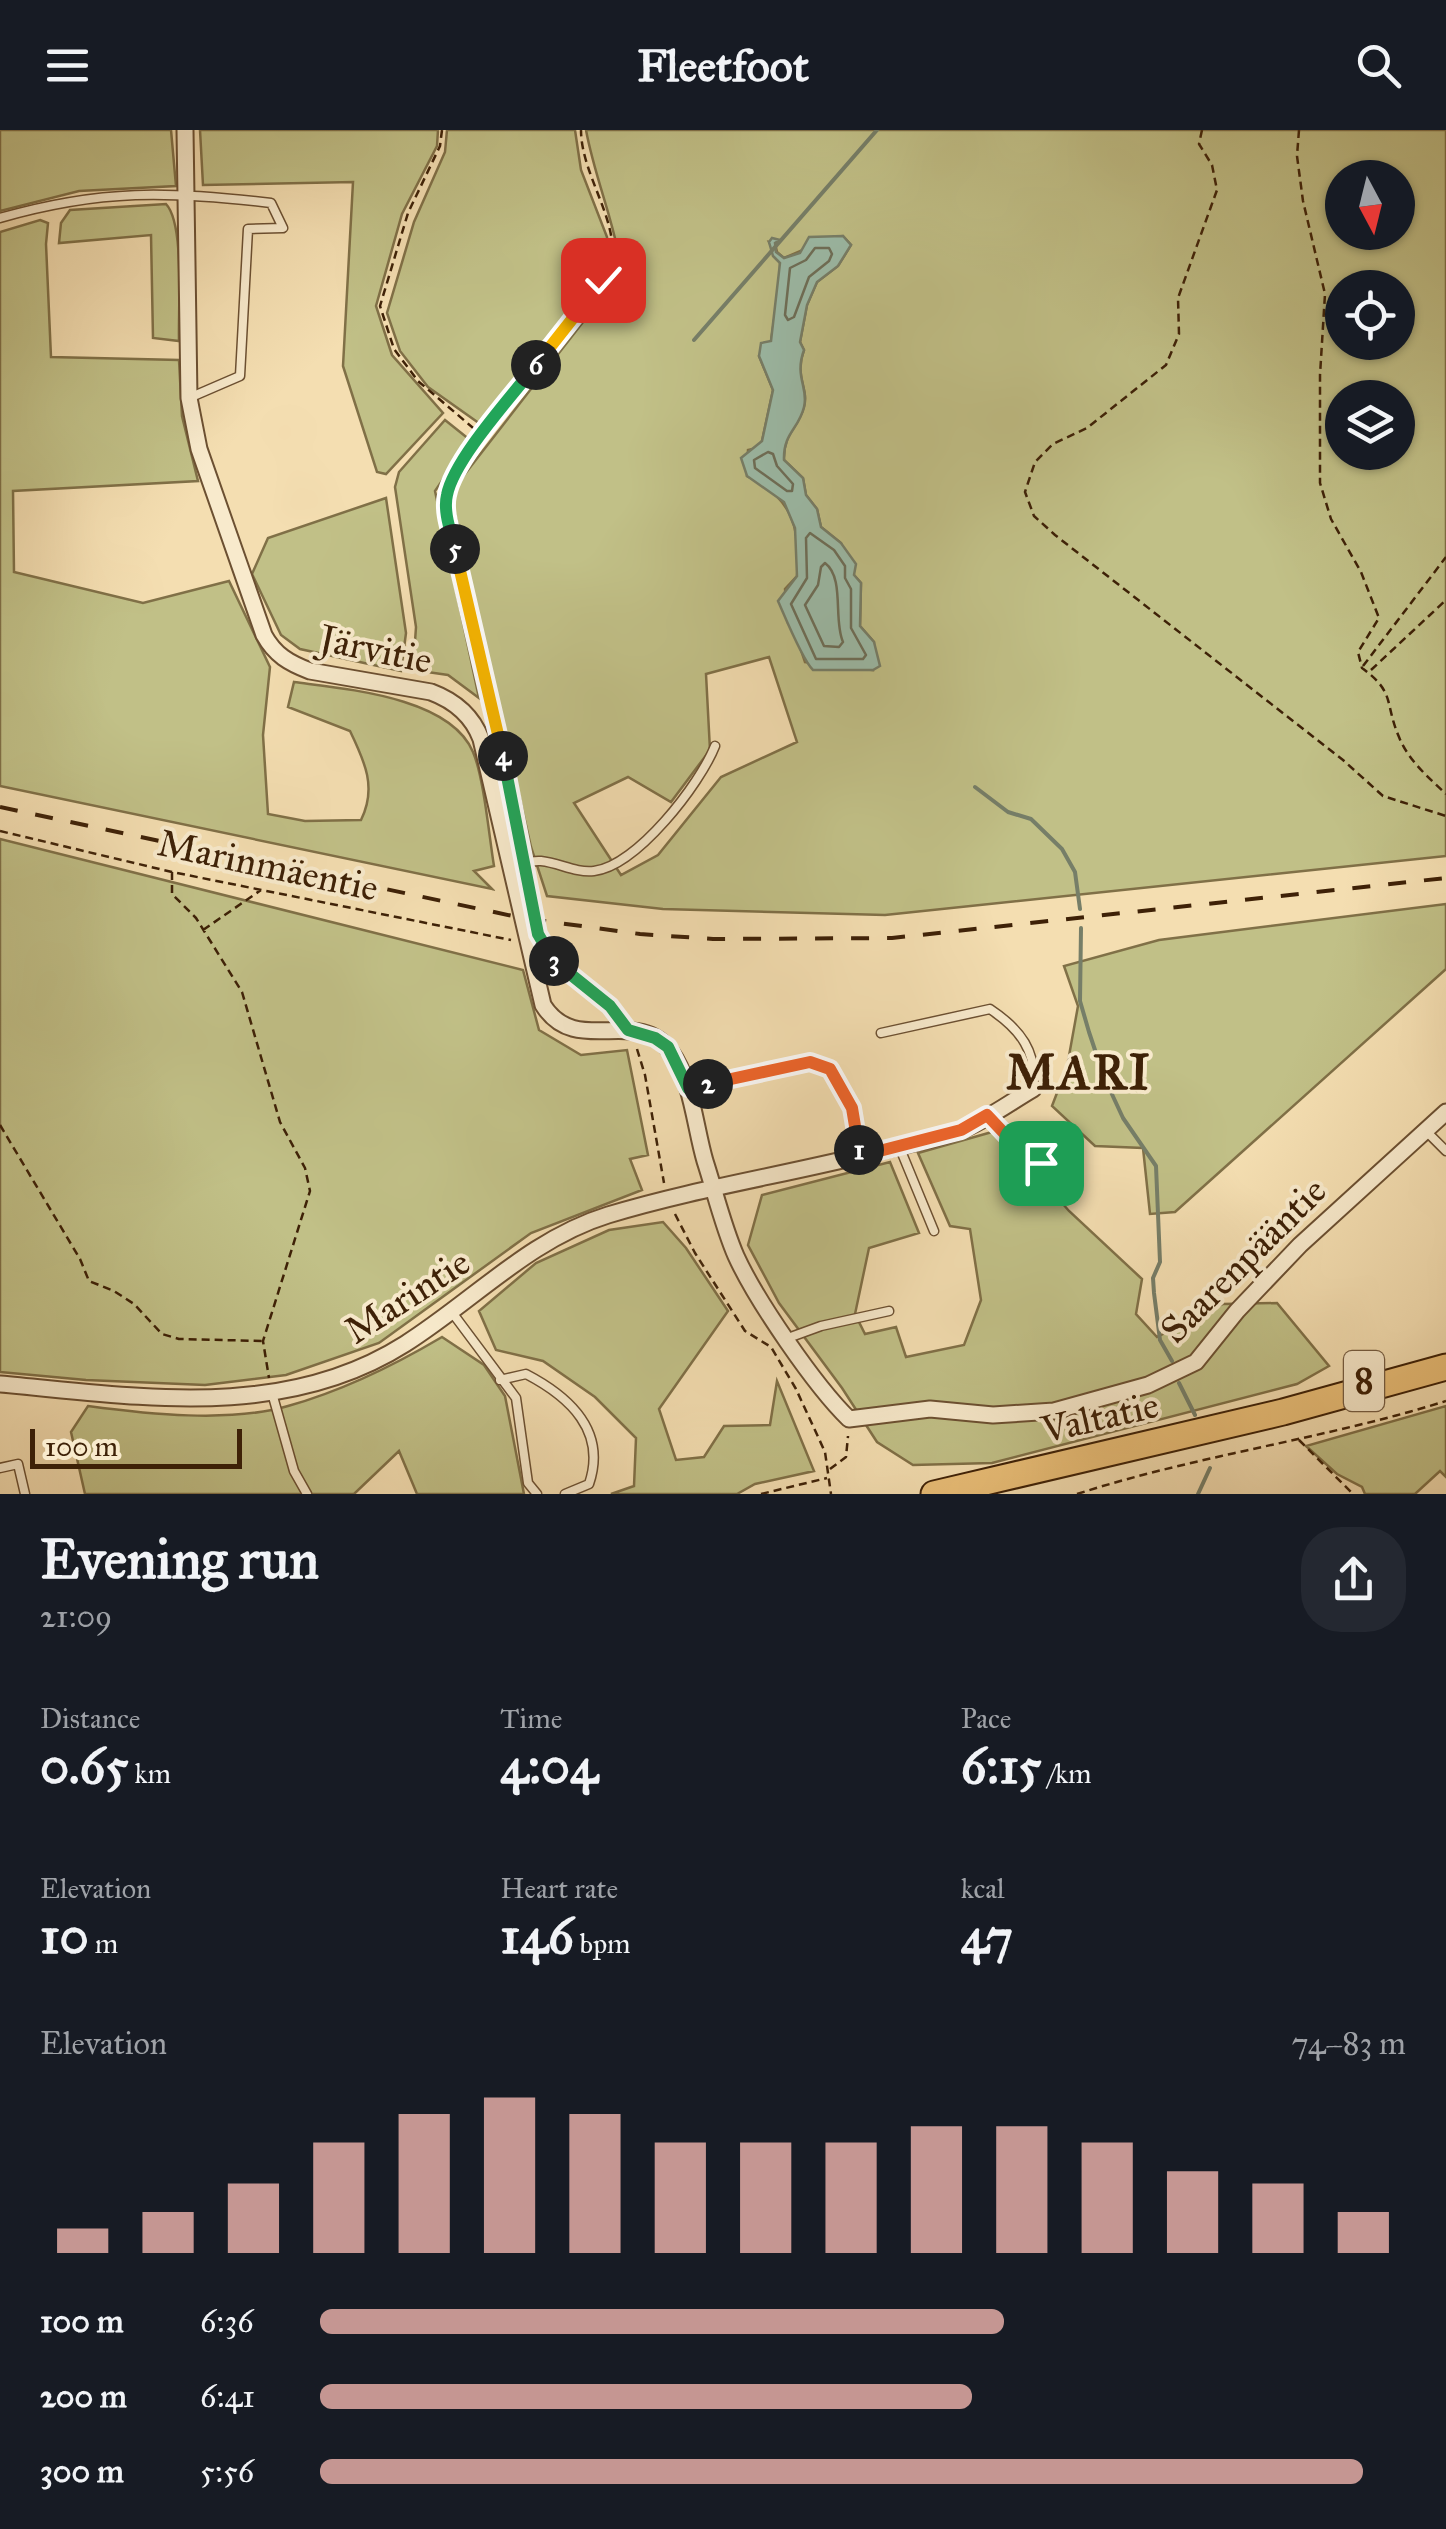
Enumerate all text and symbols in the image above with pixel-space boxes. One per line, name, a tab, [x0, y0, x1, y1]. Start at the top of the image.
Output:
icon: menu	[40, 38, 95, 93]
text: Fleetfoot	[637, 38, 809, 93]
icon: search	[1351, 38, 1406, 93]
north arrow	[1325, 160, 1415, 250]
map controls	[1325, 160, 1415, 470]
pin	[561, 238, 646, 323]
icon: check	[576, 253, 631, 308]
button: locate	[1325, 270, 1415, 360]
pin: 6	[511, 340, 561, 390]
text: 6	[529, 347, 543, 382]
button: layers	[1325, 380, 1415, 470]
pin: 5	[430, 524, 480, 574]
text: 5	[448, 531, 462, 566]
street label: Järvitie	[312, 614, 436, 684]
pin: 4	[478, 731, 528, 781]
text: 4	[495, 738, 511, 773]
street label: Marinmäentie	[154, 819, 382, 911]
pin: 3	[529, 936, 579, 986]
text: 3	[548, 943, 560, 978]
district label: MARI	[1006, 1043, 1152, 1102]
pin: 2	[683, 1059, 733, 1109]
text: 2	[701, 1066, 715, 1101]
pin	[999, 1121, 1084, 1206]
pin: 1	[834, 1125, 884, 1175]
text: 1	[853, 1132, 865, 1167]
icon: arrive	[1014, 1136, 1069, 1191]
street label: Saarenpääntie	[1151, 1168, 1335, 1352]
street label: Marintie	[336, 1239, 478, 1353]
road number: 8	[1344, 1351, 1384, 1411]
street label: Valtatie	[1036, 1381, 1163, 1453]
scale bar	[30, 1424, 242, 1468]
text: 100 m	[45, 1429, 118, 1464]
text: Evening run	[40, 1526, 319, 1593]
button: share	[1301, 1527, 1406, 1632]
text: 21:09	[40, 1597, 112, 1636]
text: Distance	[40, 1701, 140, 1736]
text: Time	[500, 1701, 562, 1736]
text: Pace	[961, 1701, 1011, 1736]
text: 0.65	[40, 1736, 128, 1797]
text: 4:04	[500, 1736, 598, 1797]
text: 6:15	[961, 1736, 1042, 1797]
text: km	[128, 1756, 171, 1791]
text: /km	[1042, 1756, 1092, 1791]
text: Elevation	[40, 1871, 151, 1906]
text: Heart rate	[500, 1871, 618, 1906]
text: kcal	[961, 1871, 1005, 1906]
text: 10	[40, 1906, 89, 1967]
text: 146	[500, 1906, 574, 1967]
text: 47	[961, 1906, 1013, 1967]
text: m	[89, 1926, 118, 1961]
text: bpm	[574, 1926, 631, 1961]
text: Elevation	[40, 2024, 167, 2063]
text: 74–83 m	[1292, 2024, 1406, 2063]
text: 100 m	[40, 2302, 124, 2341]
text: 6:36	[200, 2302, 254, 2341]
text: 200 m	[40, 2377, 127, 2416]
text: 6:41	[200, 2377, 255, 2416]
text: 300 m	[40, 2452, 124, 2491]
text: 5:56	[200, 2452, 254, 2491]

